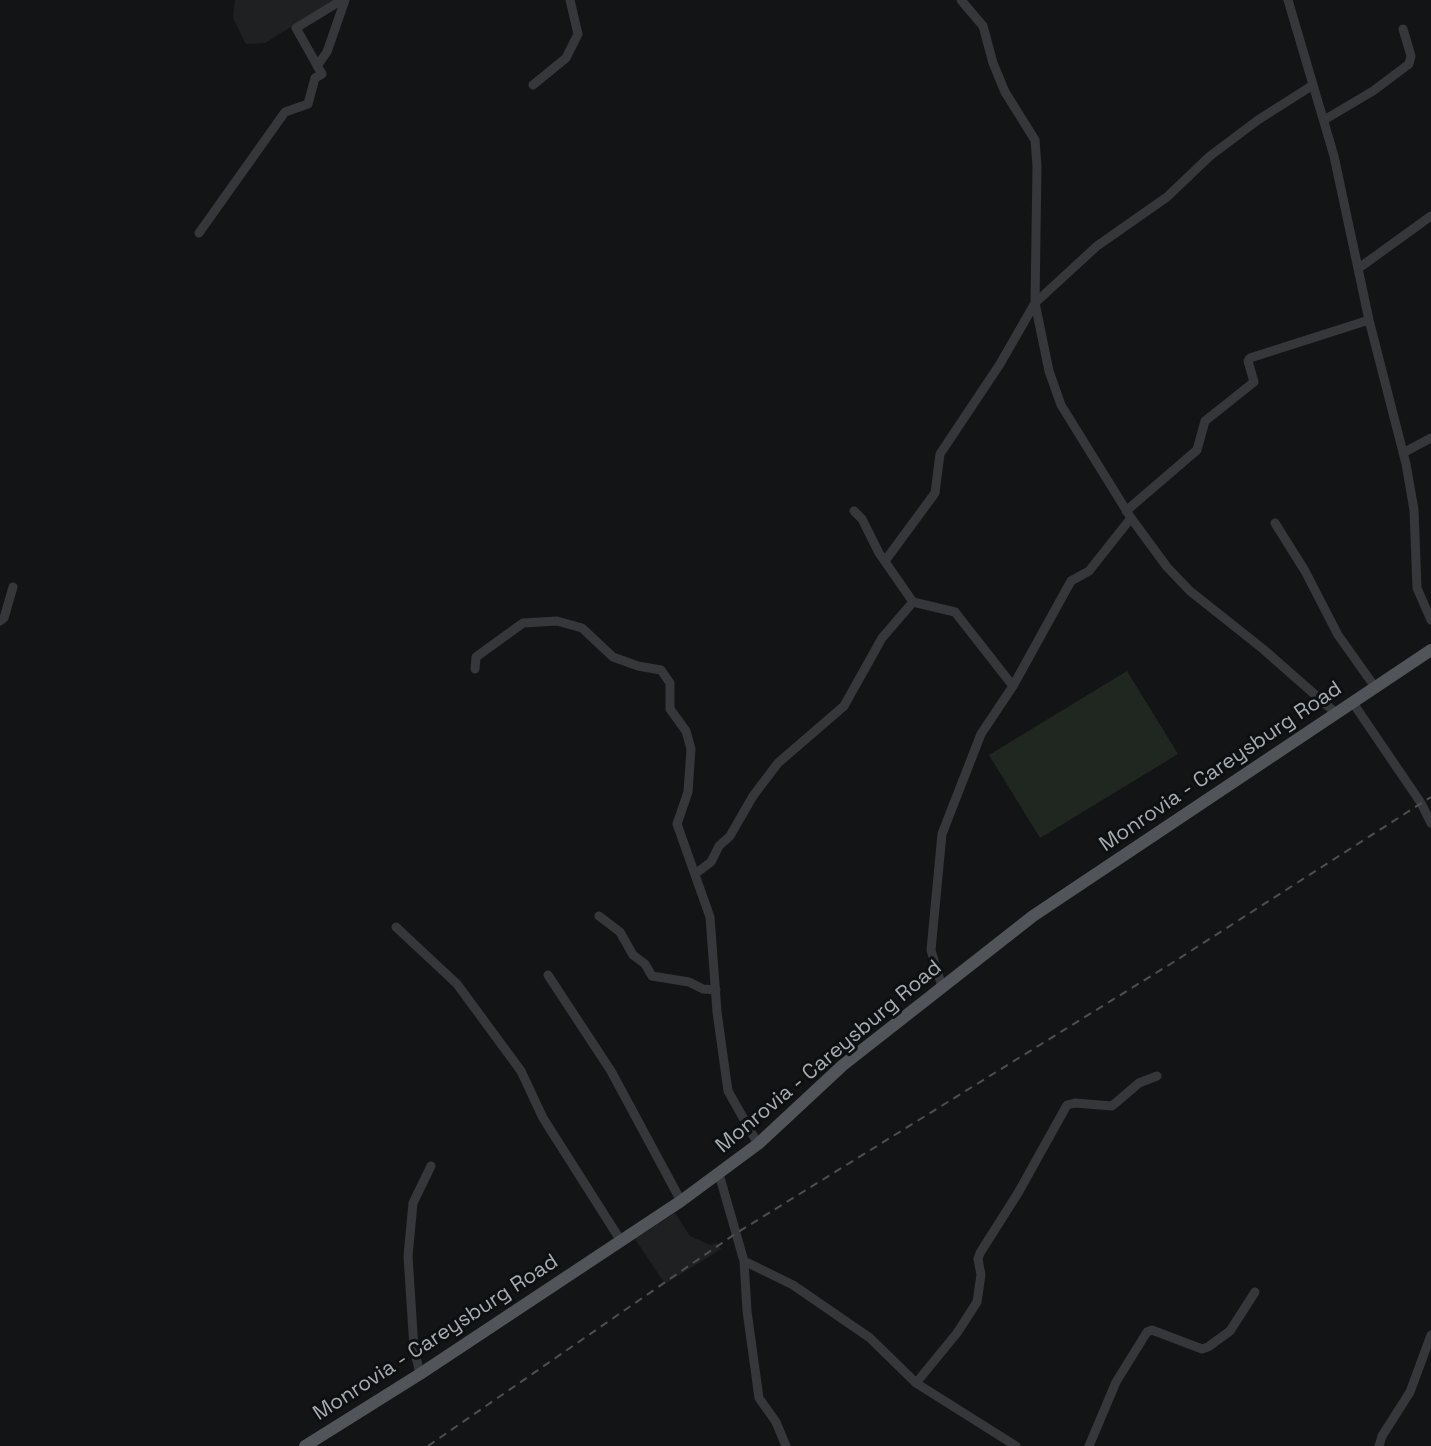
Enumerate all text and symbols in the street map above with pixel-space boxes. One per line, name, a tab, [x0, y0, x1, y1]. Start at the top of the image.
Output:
street label: Monrovia - Careysburg Road	[1095, 676, 1347, 858]
street label: Monrovia - Careysburg Road	[711, 955, 947, 1159]
street label: Monrovia - Careysburg Road	[309, 1249, 563, 1427]

